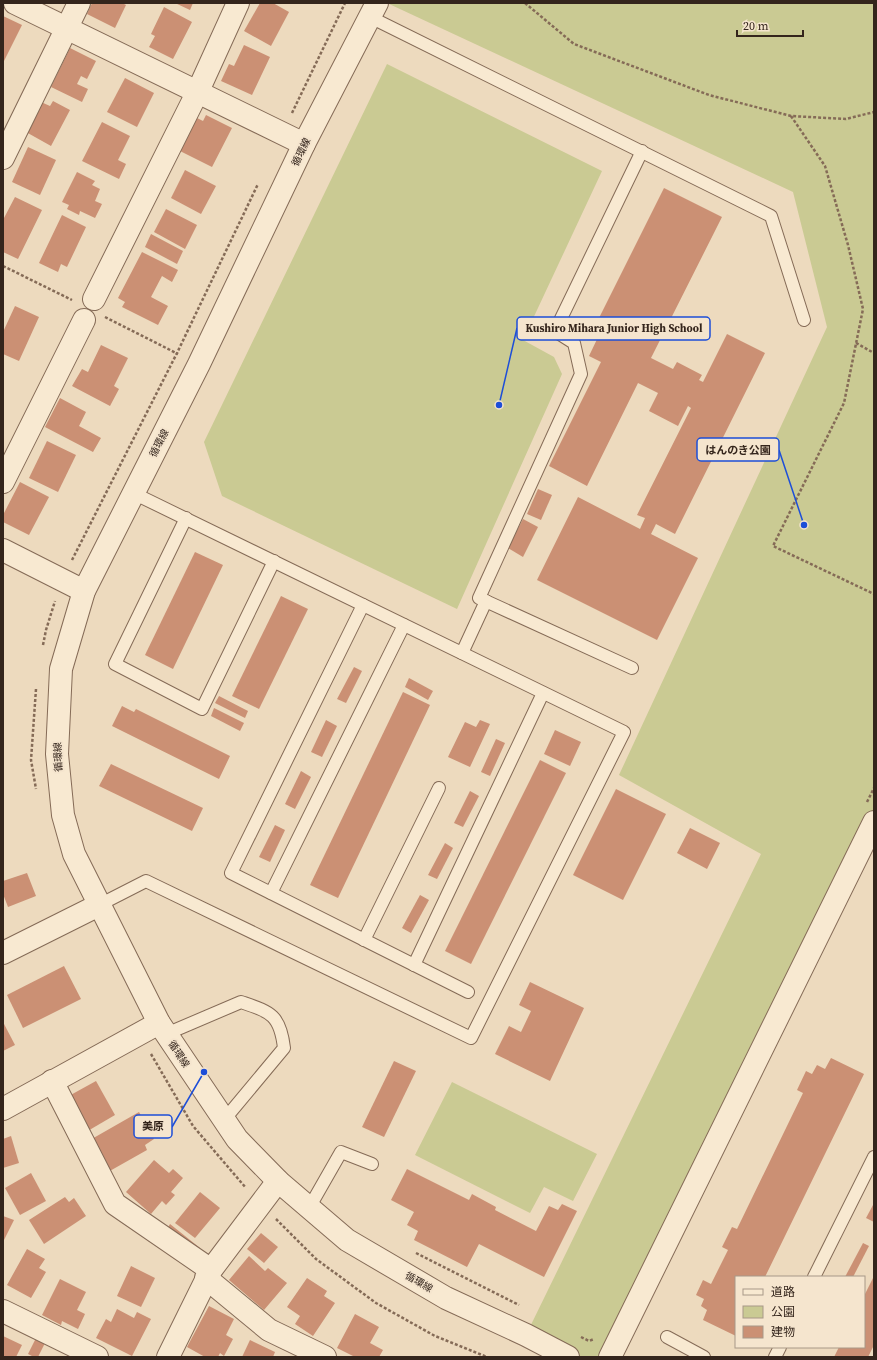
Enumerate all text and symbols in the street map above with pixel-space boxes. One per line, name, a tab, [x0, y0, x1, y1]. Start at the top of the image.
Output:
scale bar	[737, 12, 803, 38]
text: 20 m	[743, 18, 769, 34]
street label: 循環線	[289, 136, 313, 168]
callout: Kushiro Mihara Junior High School	[517, 317, 710, 340]
text: Kushiro Mihara Junior High School	[525, 321, 703, 336]
street label: 循環線	[146, 427, 172, 459]
callout: はんのき公園	[697, 438, 779, 461]
text: はんのき公園	[705, 443, 771, 458]
street label: 循環線	[51, 742, 65, 772]
street label: 循環線	[165, 1038, 193, 1070]
callout: 美原	[134, 1115, 172, 1138]
text: 美原	[142, 1119, 164, 1134]
street label: 循環線	[403, 1269, 435, 1295]
legend	[735, 1276, 865, 1348]
text: 道路	[771, 1284, 795, 1300]
text: 公園	[771, 1304, 795, 1320]
text: 建物	[771, 1324, 795, 1340]

